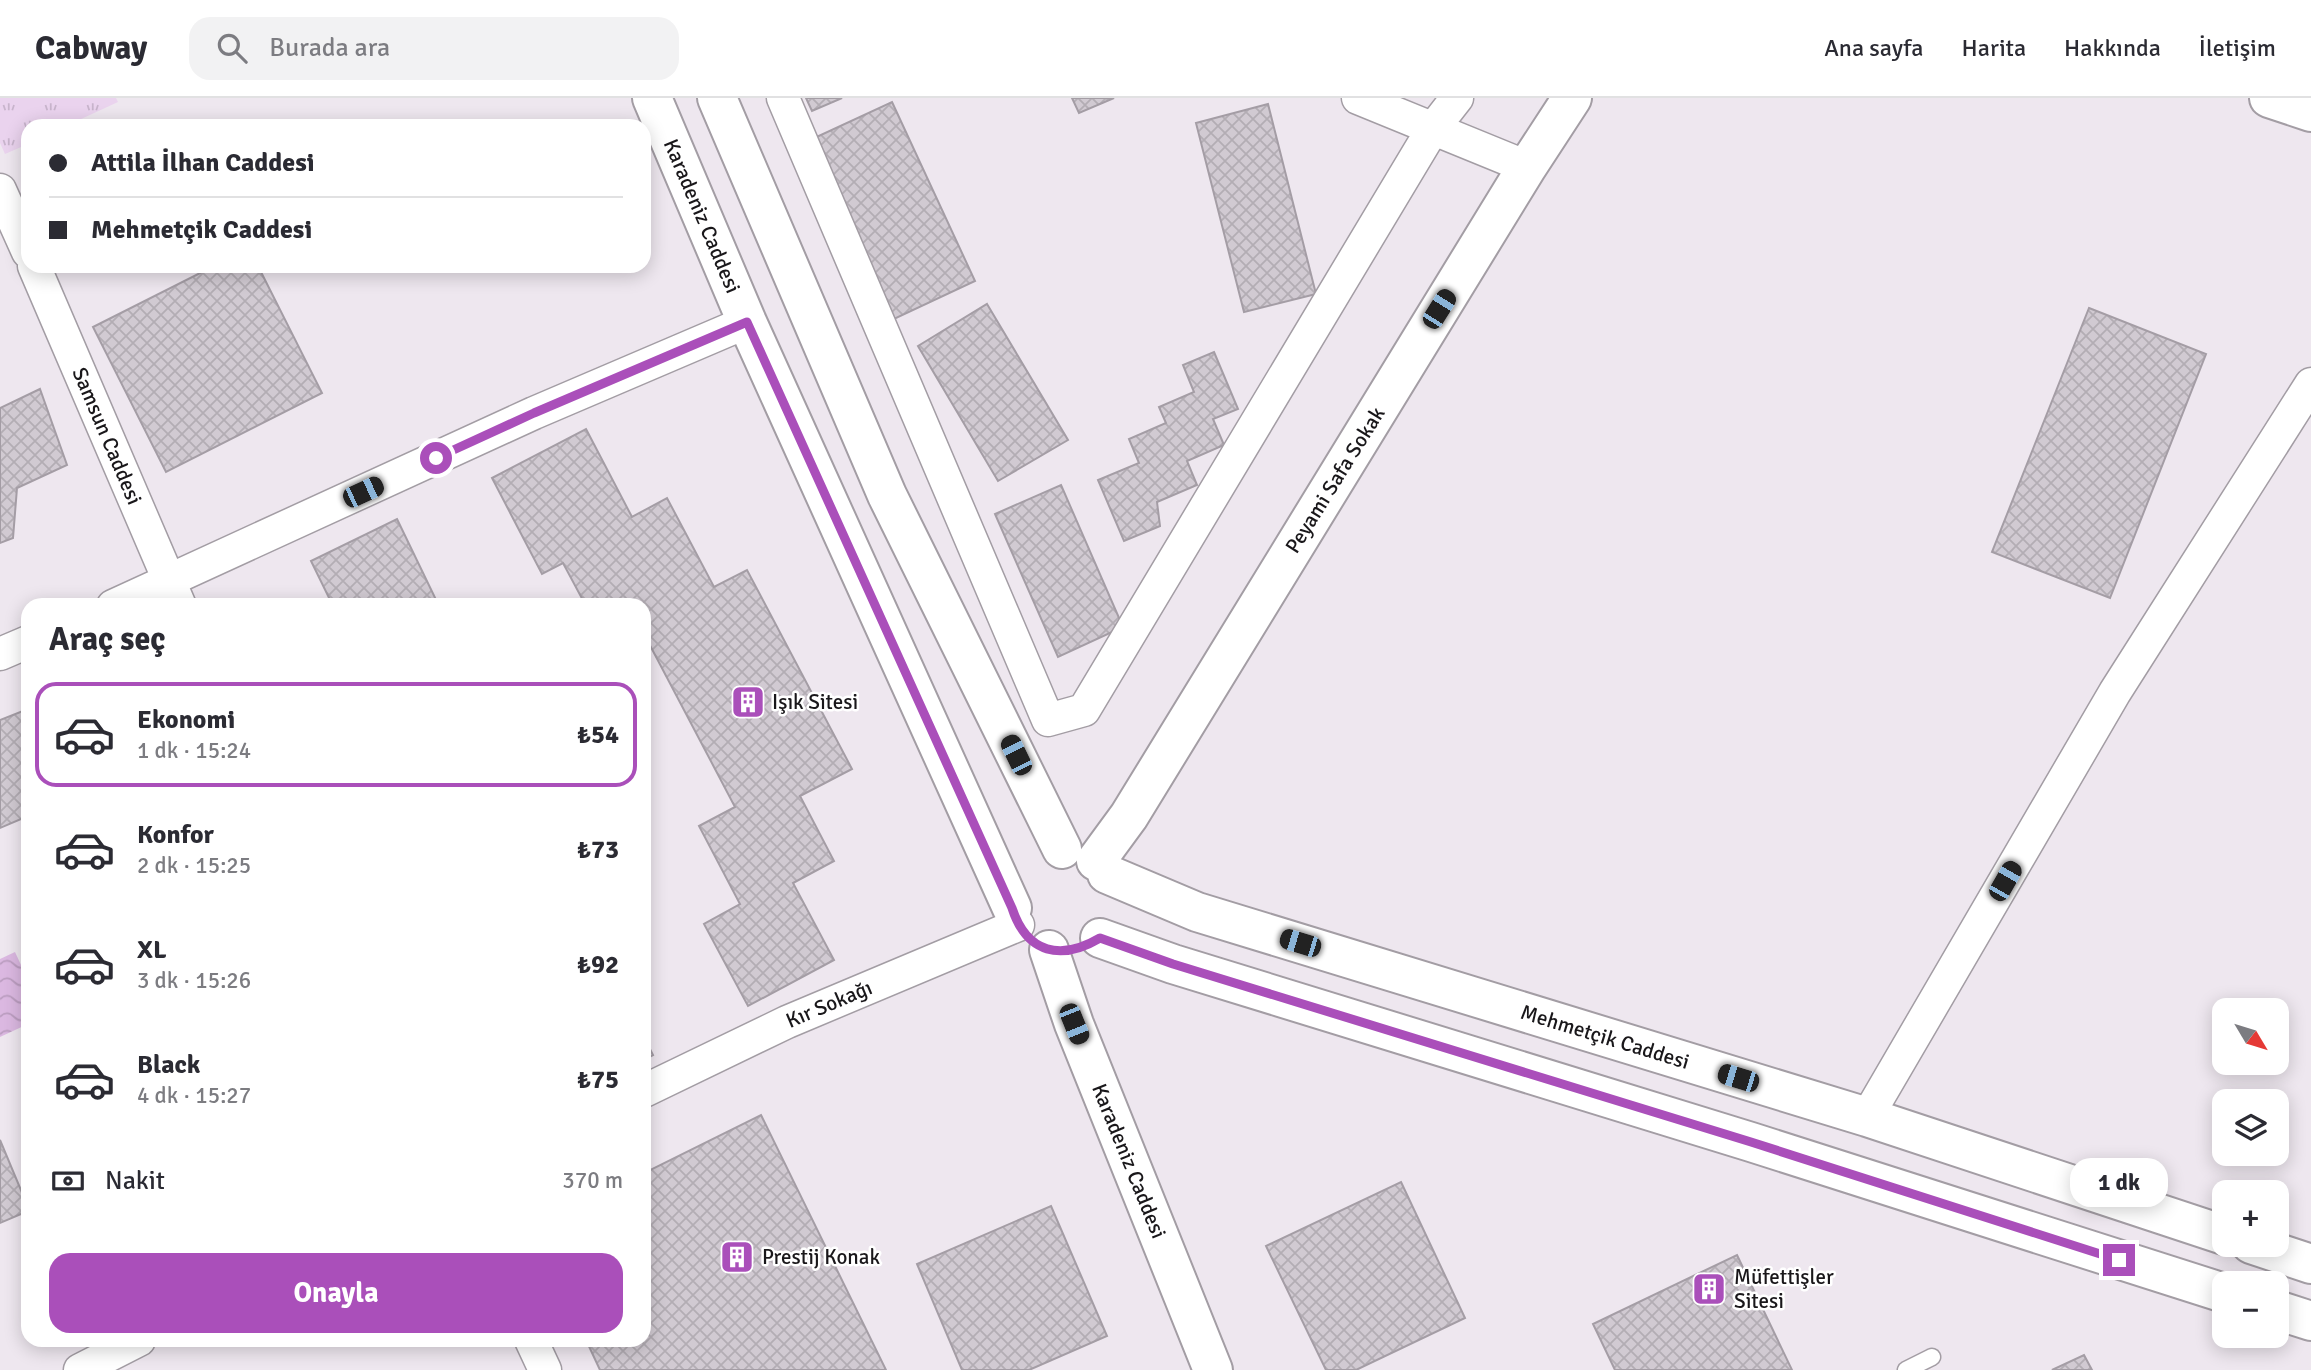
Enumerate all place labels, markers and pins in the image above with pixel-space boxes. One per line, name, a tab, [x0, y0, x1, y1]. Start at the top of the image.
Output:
building icon: Işık Sitesi	[729, 683, 767, 721]
place label: Işık Sitesi	[772, 689, 858, 715]
building icon: Prestij Konak	[718, 1238, 756, 1276]
place label: Prestij Konak	[762, 1244, 880, 1270]
place label: Müfettişler Sitesi	[1734, 1264, 1834, 1314]
building icon: Müfettişler Sitesi	[1690, 1270, 1728, 1308]

